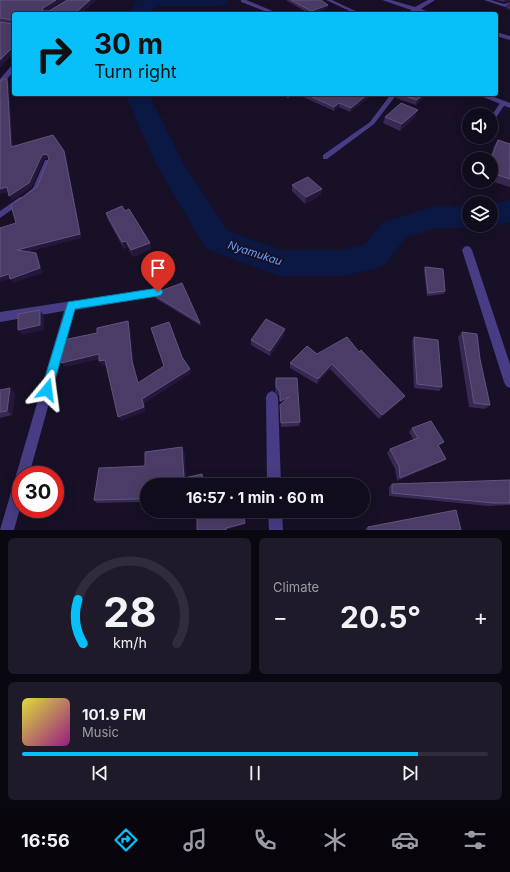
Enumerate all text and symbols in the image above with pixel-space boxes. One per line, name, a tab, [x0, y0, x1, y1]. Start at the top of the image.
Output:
text: 30 m	[94, 27, 163, 61]
icon: right	[28, 28, 80, 80]
text: Turn right	[94, 61, 177, 82]
map controls	[462, 108, 498, 232]
button: sound	[462, 108, 498, 144]
button: search	[462, 152, 498, 188]
button: layers	[462, 196, 498, 232]
water label: Nyamukau	[226, 238, 284, 269]
pin	[141, 251, 175, 292]
icon: arrive	[147, 257, 169, 279]
position arrow	[26, 369, 68, 411]
speed limit sign: 30	[12, 466, 64, 518]
text: 16:57 · 1 min · 60 m	[186, 488, 324, 507]
text: Climate	[273, 579, 319, 595]
text: 28	[103, 587, 156, 637]
text: 20.5°	[340, 599, 421, 635]
text: −	[273, 604, 288, 630]
text: +	[473, 604, 488, 630]
text: km/h	[113, 634, 146, 651]
text: 101.9 FM	[82, 705, 146, 724]
text: Music	[82, 724, 119, 740]
icon: previous	[89, 762, 111, 784]
icon: pause	[244, 762, 266, 784]
icon: next	[399, 762, 421, 784]
icon: directions	[112, 826, 140, 854]
icon: music	[181, 826, 209, 854]
icon: phone	[251, 826, 279, 854]
icon: climate	[321, 826, 349, 854]
icon: car	[391, 826, 419, 854]
icon: filters	[461, 826, 489, 854]
text: 16:56	[21, 830, 70, 851]

